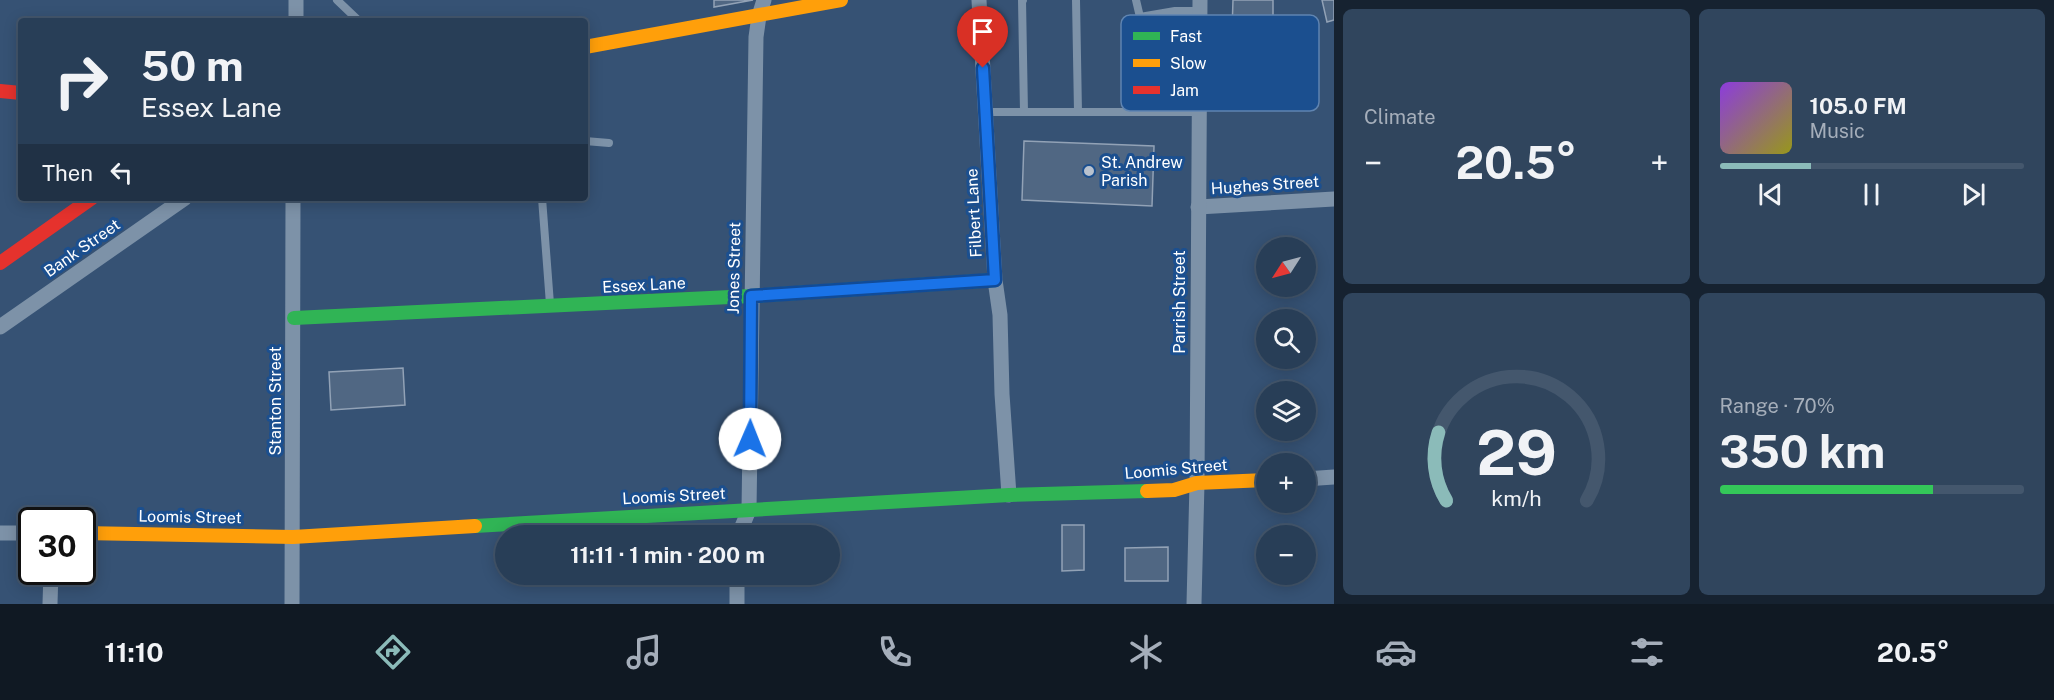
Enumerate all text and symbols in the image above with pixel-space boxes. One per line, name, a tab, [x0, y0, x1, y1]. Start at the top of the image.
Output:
pin	[957, 6, 1008, 68]
icon: arrive	[966, 15, 999, 48]
legend	[1121, 15, 1319, 111]
text: Fast	[1170, 27, 1202, 46]
text: 50 m	[141, 41, 244, 90]
icon: right	[42, 42, 120, 120]
text: Slow	[1170, 54, 1207, 73]
text: Jam	[1170, 81, 1199, 100]
text: Essex Lane	[141, 91, 282, 123]
text: 105.0 FM	[1810, 93, 1907, 119]
text: Climate	[1364, 105, 1436, 129]
text: Music	[1810, 119, 1865, 143]
text: 20.5°	[1456, 136, 1577, 189]
text: −	[1364, 144, 1382, 182]
text: +	[1650, 144, 1668, 182]
place label: St. Andrew Parish	[1101, 153, 1183, 190]
icon: left	[105, 156, 138, 189]
text: Then	[42, 160, 93, 186]
marker: St. Andrew Parish	[1082, 164, 1096, 178]
street label: Filbert Lane	[962, 168, 986, 258]
street label: Hughes Street	[1210, 172, 1320, 198]
icon: previous	[1754, 178, 1787, 211]
icon: pause	[1855, 178, 1888, 211]
icon: next	[1957, 178, 1990, 211]
street label: Bank Street	[40, 215, 124, 281]
street label: Jones Street	[724, 222, 744, 314]
north arrow	[1256, 237, 1316, 297]
map controls	[1256, 237, 1316, 585]
street label: Parrish Street	[1170, 250, 1189, 354]
street label: Essex Lane	[602, 273, 686, 297]
button: search	[1256, 309, 1316, 369]
street label: Stanton Street	[266, 346, 285, 456]
button: layers	[1256, 381, 1316, 441]
text: Range · 70%	[1720, 394, 1835, 418]
position arrow	[718, 407, 782, 471]
text: 29	[1476, 416, 1557, 489]
text: 350 km	[1720, 425, 1885, 478]
button: +	[1256, 453, 1316, 513]
street label: Loomis Street	[1124, 455, 1228, 483]
street label: Loomis Street	[622, 484, 726, 508]
text: km/h	[1491, 486, 1541, 511]
speed limit sign: 30	[18, 507, 96, 585]
street label: Loomis Street	[138, 507, 242, 527]
button: −	[1256, 525, 1316, 585]
text: 11:11 · 1 min · 200 m	[570, 542, 765, 568]
icon: directions	[372, 631, 414, 673]
icon: music	[623, 631, 665, 673]
icon: phone	[874, 631, 916, 673]
icon: climate	[1125, 631, 1167, 673]
icon: car	[1375, 631, 1417, 673]
icon: filters	[1626, 631, 1668, 673]
text: 11:10	[104, 636, 164, 668]
text: 20.5°	[1877, 636, 1950, 668]

